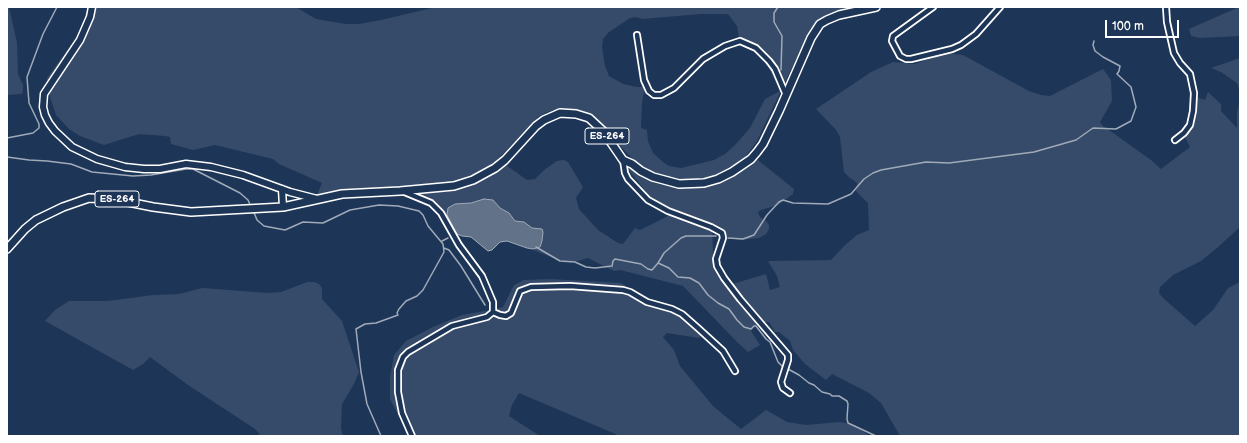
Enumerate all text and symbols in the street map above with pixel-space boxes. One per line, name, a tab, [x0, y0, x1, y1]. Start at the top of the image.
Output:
scale bar	[1107, 12, 1181, 38]
text: 100 m	[1112, 19, 1144, 34]
road number: ES-264	[585, 128, 629, 144]
road number: ES-264	[95, 191, 139, 207]

